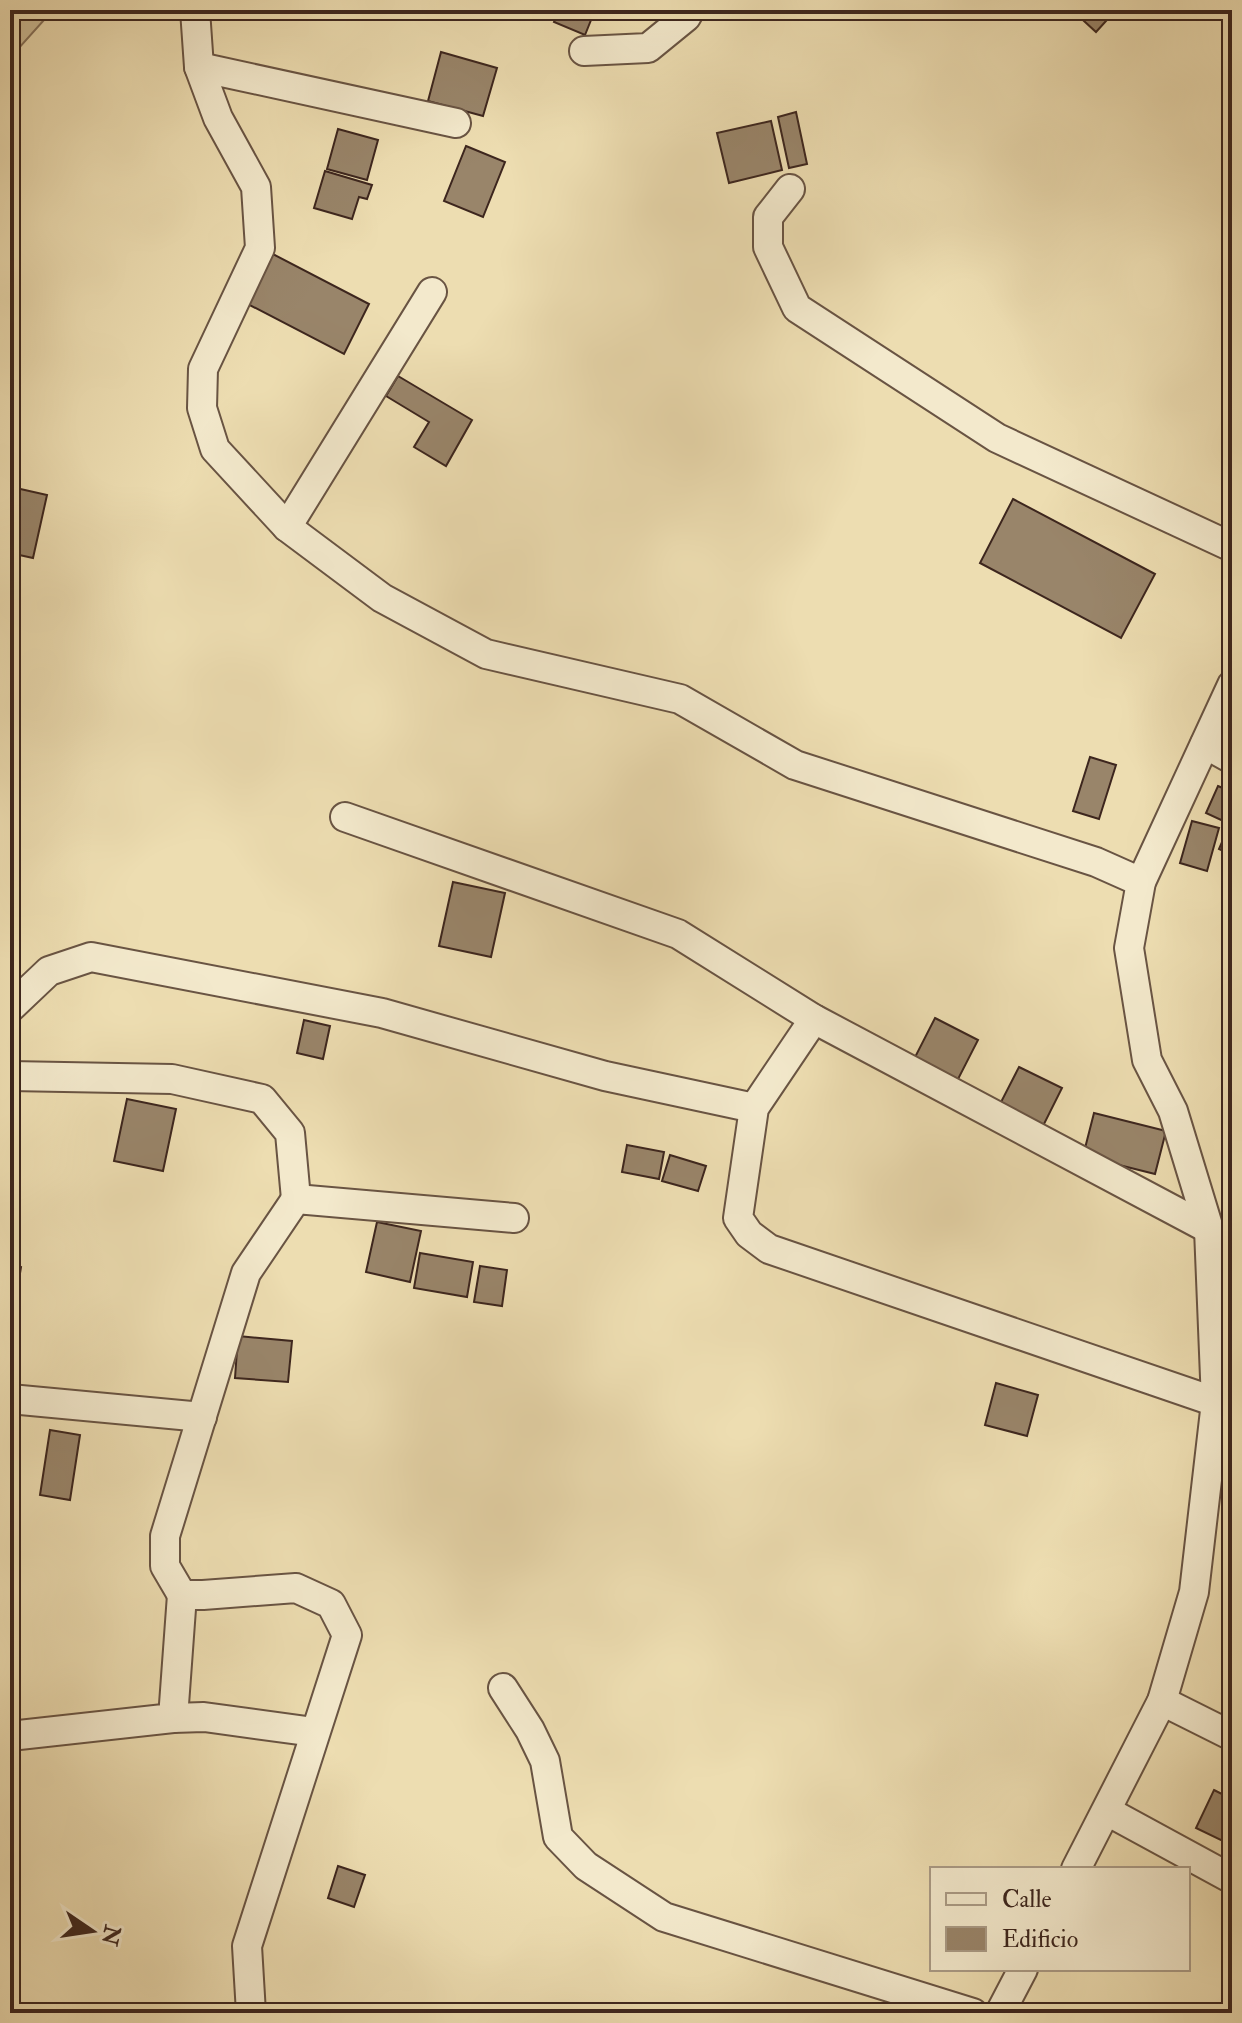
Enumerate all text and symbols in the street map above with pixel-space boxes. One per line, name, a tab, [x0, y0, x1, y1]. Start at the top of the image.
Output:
legend	[930, 1867, 1190, 1971]
text: Calle	[1002, 1884, 1052, 1915]
north arrow	[52, 1891, 132, 1971]
text: N	[95, 1922, 127, 1948]
text: Edificio	[1002, 1924, 1078, 1955]

